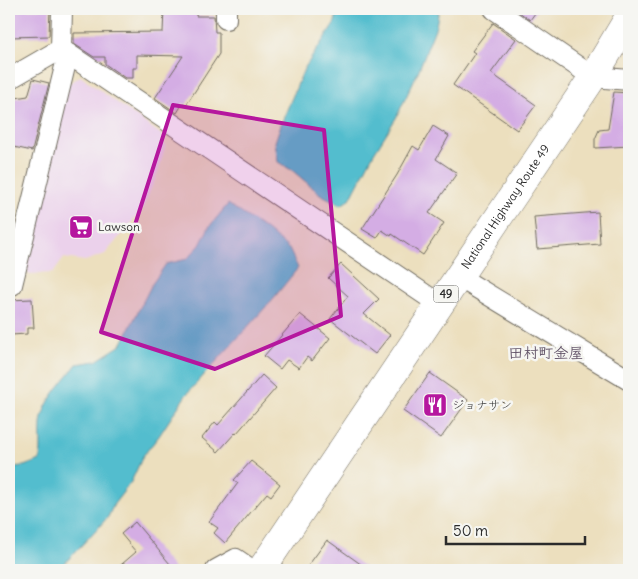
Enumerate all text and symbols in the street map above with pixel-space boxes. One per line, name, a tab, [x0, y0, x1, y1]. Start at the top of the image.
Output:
street label: National Highway Route 49	[458, 141, 553, 272]
supermarket icon: Lawson	[68, 214, 94, 240]
place label: Lawson	[98, 219, 140, 234]
road number: 49	[434, 286, 458, 302]
district label: 田村町金屋	[508, 343, 584, 362]
restaurant icon: ジョナサン	[422, 392, 448, 418]
place label: ジョナサン	[452, 397, 512, 412]
scale bar	[446, 514, 584, 546]
text: 50 m	[453, 521, 488, 540]

